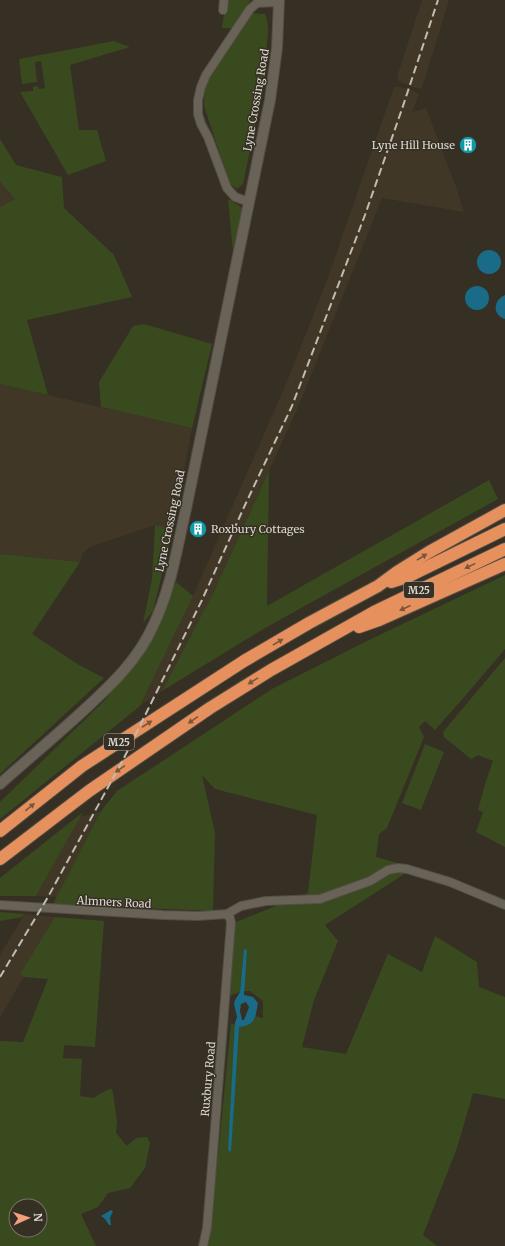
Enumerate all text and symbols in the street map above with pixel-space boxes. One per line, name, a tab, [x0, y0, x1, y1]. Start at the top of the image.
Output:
street label: Lyne Crossing Road	[240, 47, 272, 152]
building icon: Lyne Hill House	[458, 135, 478, 155]
place label: Lyne Hill House	[372, 138, 455, 152]
street label: Lyne Crossing Road	[152, 468, 188, 573]
building icon: Roxbury Cottages	[188, 519, 208, 539]
place label: Roxbury Cottages	[211, 522, 305, 536]
one-way arrow	[417, 553, 427, 561]
one-way arrow	[464, 563, 475, 569]
road number: M25	[404, 582, 434, 598]
one-way arrow	[398, 606, 410, 612]
one-way arrow	[272, 638, 284, 645]
one-way arrow	[247, 677, 258, 685]
one-way arrow	[187, 716, 198, 724]
one-way arrow	[142, 720, 153, 727]
road number: M25	[104, 734, 134, 750]
one-way arrow	[114, 765, 125, 773]
one-way arrow	[25, 803, 36, 811]
street label: Almners Road	[75, 893, 152, 911]
street label: Ruxbury Road	[198, 1041, 218, 1117]
north arrow	[8, 1198, 48, 1238]
text: N	[31, 1213, 45, 1222]

